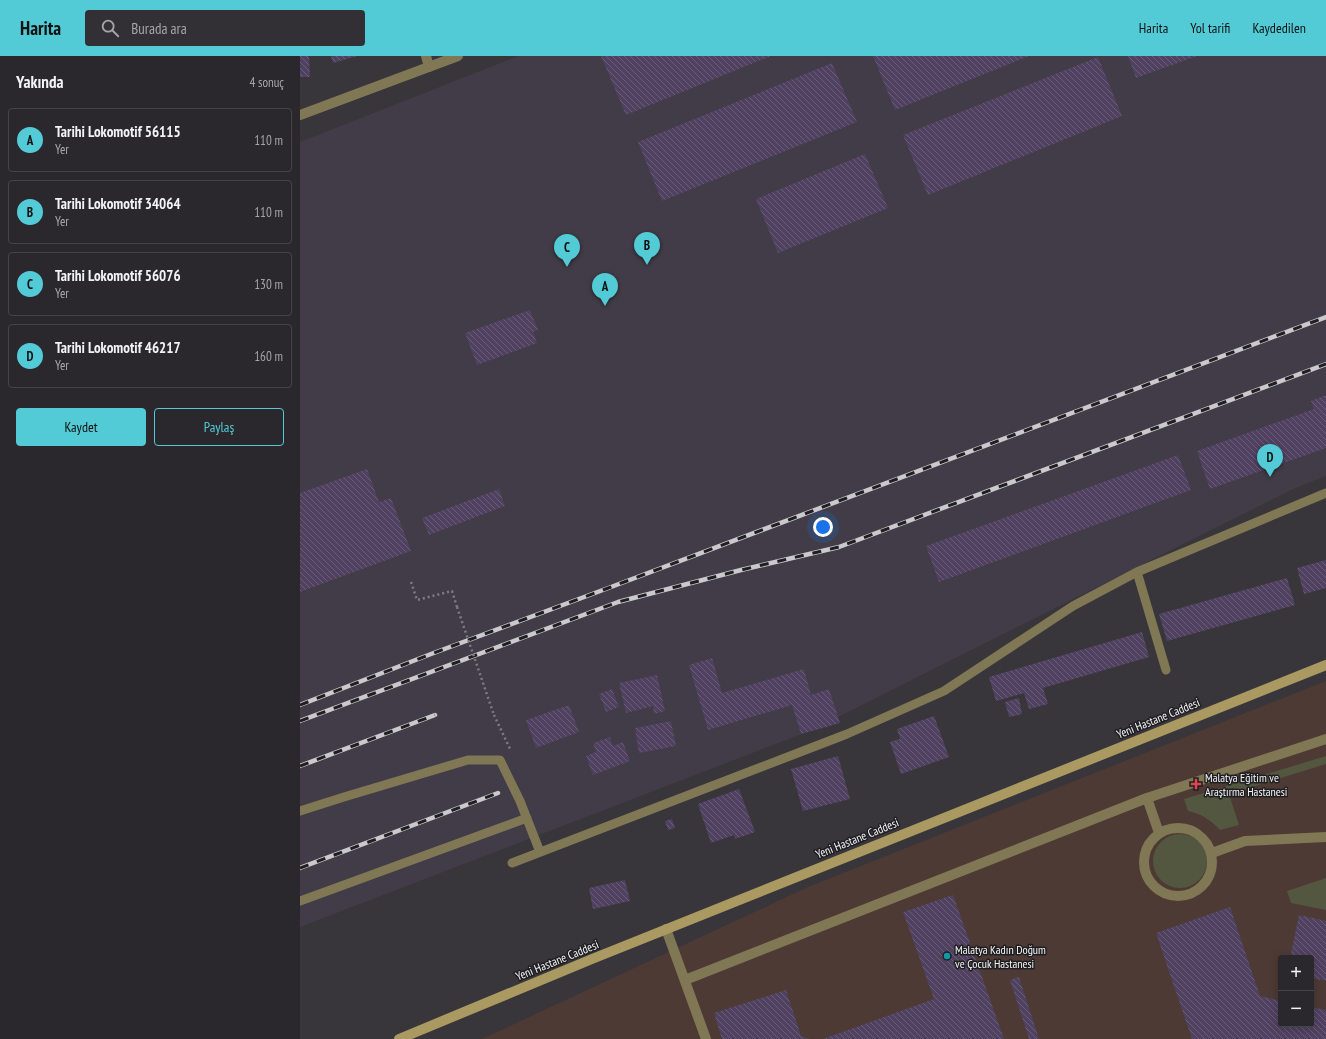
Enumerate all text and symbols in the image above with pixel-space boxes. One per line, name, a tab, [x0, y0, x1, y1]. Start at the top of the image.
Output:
search box	[85, 10, 365, 46]
text: Harita	[20, 16, 61, 40]
icon: search	[99, 17, 121, 39]
text: Burada ara	[131, 19, 187, 38]
text: Harita	[1139, 19, 1168, 37]
text: Yol tarifi	[1190, 19, 1230, 37]
text: Kaydedilen	[1252, 19, 1306, 37]
text: Yakında	[16, 71, 63, 93]
text: 4 sonuç	[249, 74, 284, 91]
text: Tarihi Lokomotif 56115	[55, 122, 181, 141]
text: A	[27, 132, 33, 149]
text: 110 m	[254, 132, 283, 149]
text: Yer	[55, 141, 69, 158]
text: Tarihi Lokomotif 34064	[55, 194, 181, 213]
text: B	[27, 204, 33, 221]
text: 110 m	[254, 204, 283, 221]
text: Yer	[55, 213, 69, 230]
pin: B	[634, 232, 660, 265]
pin: C	[554, 234, 580, 267]
text: Tarihi Lokomotif 56076	[55, 266, 181, 285]
pin: A	[592, 273, 618, 306]
text: C	[27, 276, 33, 293]
text: 130 m	[254, 276, 283, 293]
text: Yer	[55, 285, 69, 302]
text: Tarihi Lokomotif 46217	[55, 338, 181, 357]
text: D	[27, 348, 33, 365]
text: 160 m	[254, 348, 283, 365]
text: Yer	[55, 357, 69, 374]
button: Kaydet	[16, 408, 146, 446]
button: Paylaş	[154, 408, 284, 446]
pin: D	[1257, 444, 1283, 477]
your location	[813, 517, 833, 537]
street label: Yeni Hastane Caddesi	[1114, 695, 1202, 741]
place label: Malatya Eğitim ve Araştırma Hastanesi	[1205, 770, 1287, 799]
marker: Malatya Eğitim ve Araştırma Hastanesi	[1190, 778, 1202, 790]
street label: Yeni Hastane Caddesi	[813, 815, 901, 861]
street label: Yeni Hastane Caddesi	[513, 937, 601, 983]
place label: Malatya Kadın Doğum ve Çocuk Hastanesi	[955, 942, 1046, 971]
marker: Malatya Kadın Doğum ve Çocuk Hastanesi	[942, 951, 952, 961]
map controls	[1278, 955, 1314, 1027]
button: +	[1278, 955, 1314, 991]
button: −	[1278, 991, 1314, 1027]

